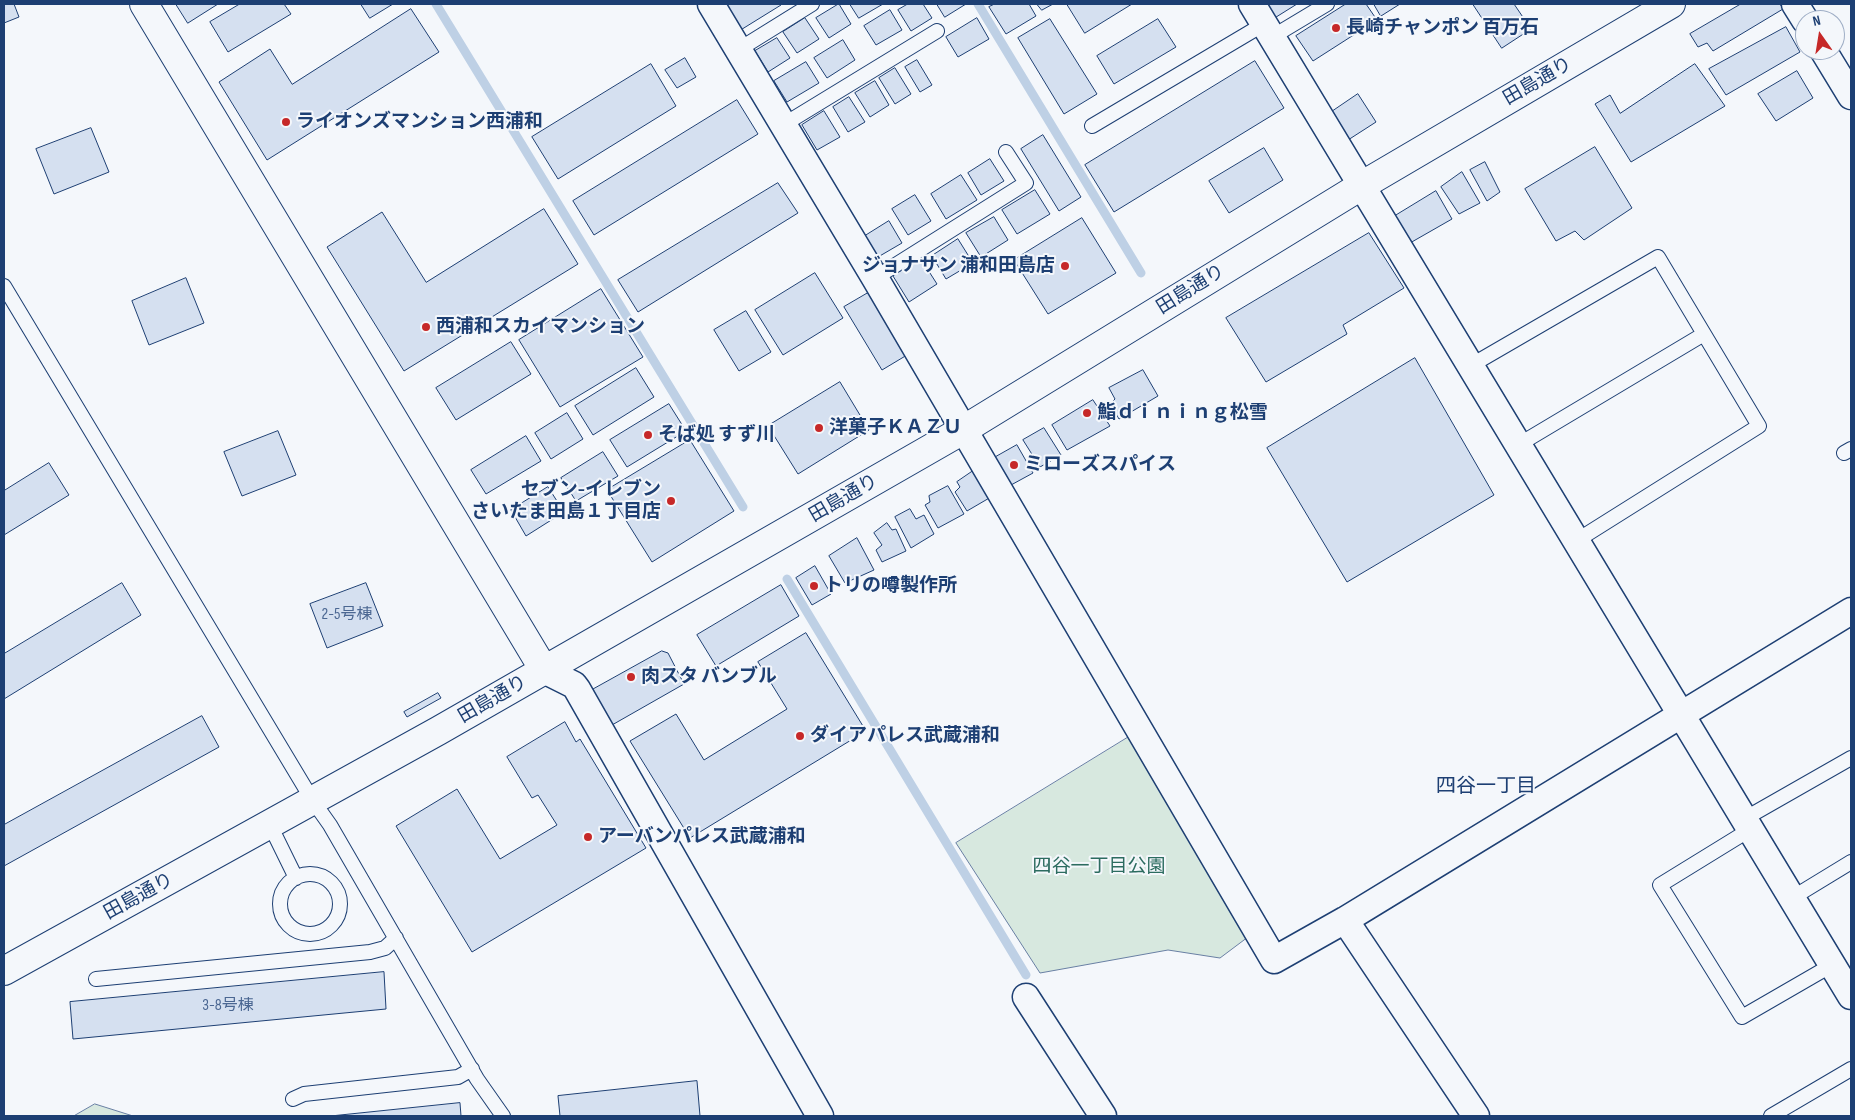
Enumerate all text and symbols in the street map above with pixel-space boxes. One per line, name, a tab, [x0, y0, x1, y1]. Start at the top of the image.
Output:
north arrow	[1795, 10, 1845, 60]
text: N	[1811, 12, 1822, 30]
place label: 長崎チャンポン 百万石	[1346, 17, 1539, 39]
marker: 長崎チャンポン 百万石	[1330, 22, 1342, 34]
street label: 田島通り	[1499, 53, 1577, 111]
place label: ライオンズマンション西浦和	[296, 111, 543, 133]
marker: ライオンズマンション西浦和	[280, 116, 292, 128]
place label: ジョナサン 浦和田島店	[862, 255, 1055, 277]
marker: ジョナサン 浦和田島店	[1059, 260, 1071, 272]
street label: 田島通り	[1153, 260, 1229, 320]
place label: 西浦和スカイマンション	[436, 316, 645, 338]
marker: 西浦和スカイマンション	[420, 321, 432, 333]
place label: 鮨ｄｉｎｉｎｇ松雪	[1097, 402, 1268, 424]
marker: 鮨ｄｉｎｉｎｇ松雪	[1081, 407, 1093, 419]
place label: 洋菓子ＫＡＺＵ	[829, 417, 962, 439]
marker: 洋菓子ＫＡＺＵ	[813, 422, 825, 434]
place label: そば処 すず川	[658, 424, 775, 446]
marker: そば処 すず川	[642, 429, 654, 441]
place label: ミローズスパイス	[1024, 454, 1176, 476]
marker: ミローズスパイス	[1008, 459, 1020, 471]
street label: 田島通り	[805, 470, 883, 528]
place label: セブン-イレブン さいたま田島１丁目店	[471, 479, 661, 523]
marker: セブン-イレブン さいたま田島１丁目店	[665, 495, 677, 507]
place label: トリの噂製作所	[824, 575, 957, 597]
marker: トリの噂製作所	[808, 580, 820, 592]
house number: 2-5号棟	[322, 605, 372, 625]
place label: 肉スタ バンブル	[641, 666, 777, 688]
street label: 田島通り	[454, 671, 532, 729]
marker: 肉スタ バンブル	[625, 671, 637, 683]
place label: ダイアパレス武蔵浦和	[810, 725, 1000, 747]
marker: ダイアパレス武蔵浦和	[794, 730, 806, 742]
district label: 四谷一丁目	[1436, 775, 1536, 799]
place label: アーバンパレス武蔵浦和	[598, 826, 806, 848]
marker: アーバンパレス武蔵浦和	[582, 831, 594, 843]
park label: 四谷一丁目公園	[1033, 856, 1165, 878]
street label: 田島通り	[100, 869, 178, 925]
house number: 3-8号棟	[202, 996, 254, 1016]

